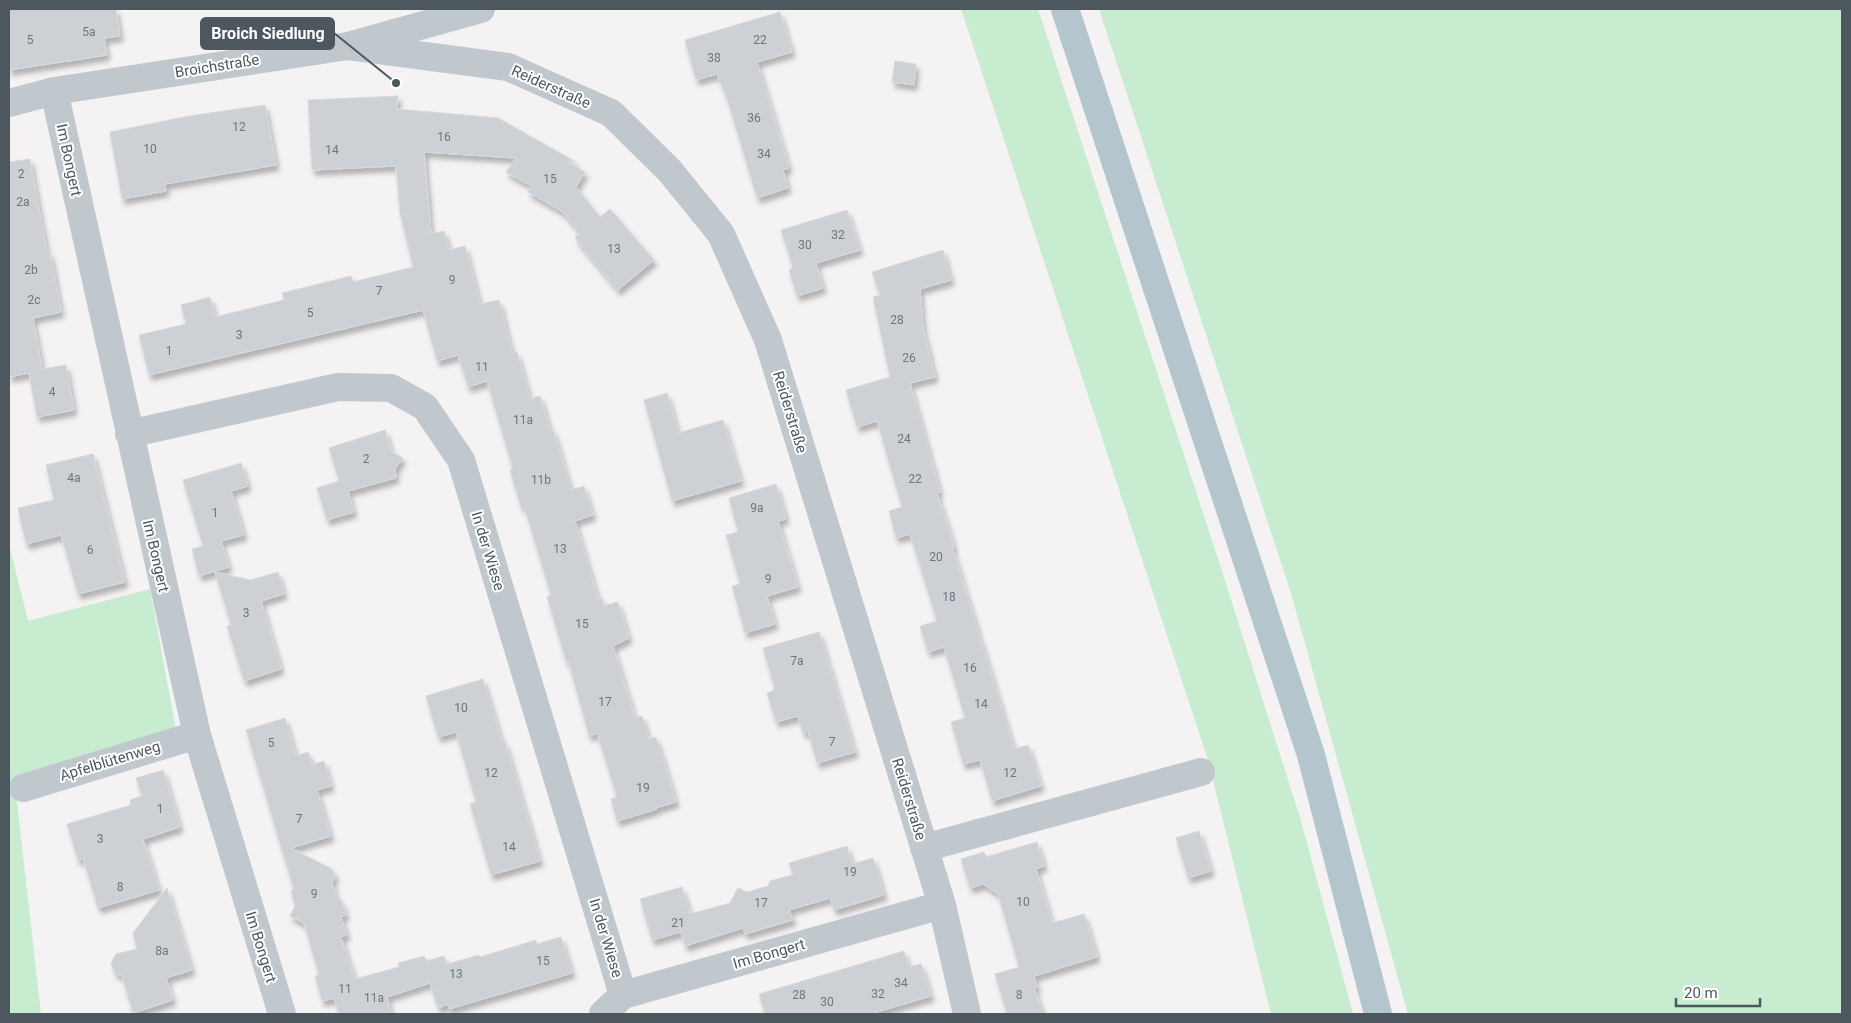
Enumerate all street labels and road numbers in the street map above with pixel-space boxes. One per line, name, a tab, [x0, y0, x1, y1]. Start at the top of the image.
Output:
street label: Broichstraße	[174, 50, 260, 82]
street label: Reiderstraße	[509, 62, 593, 112]
street label: Im Bongert	[53, 122, 86, 198]
street label: Reiderstraße	[769, 369, 811, 455]
street label: In der Wiese	[467, 509, 509, 593]
street label: Im Bongert	[139, 518, 173, 594]
street label: Apfelblütenweg	[58, 737, 162, 785]
street label: Reiderstraße	[888, 756, 930, 842]
street label: In der Wiese	[585, 896, 627, 980]
street label: Im Bongert	[242, 909, 280, 985]
street label: Im Bongert	[731, 935, 807, 973]

